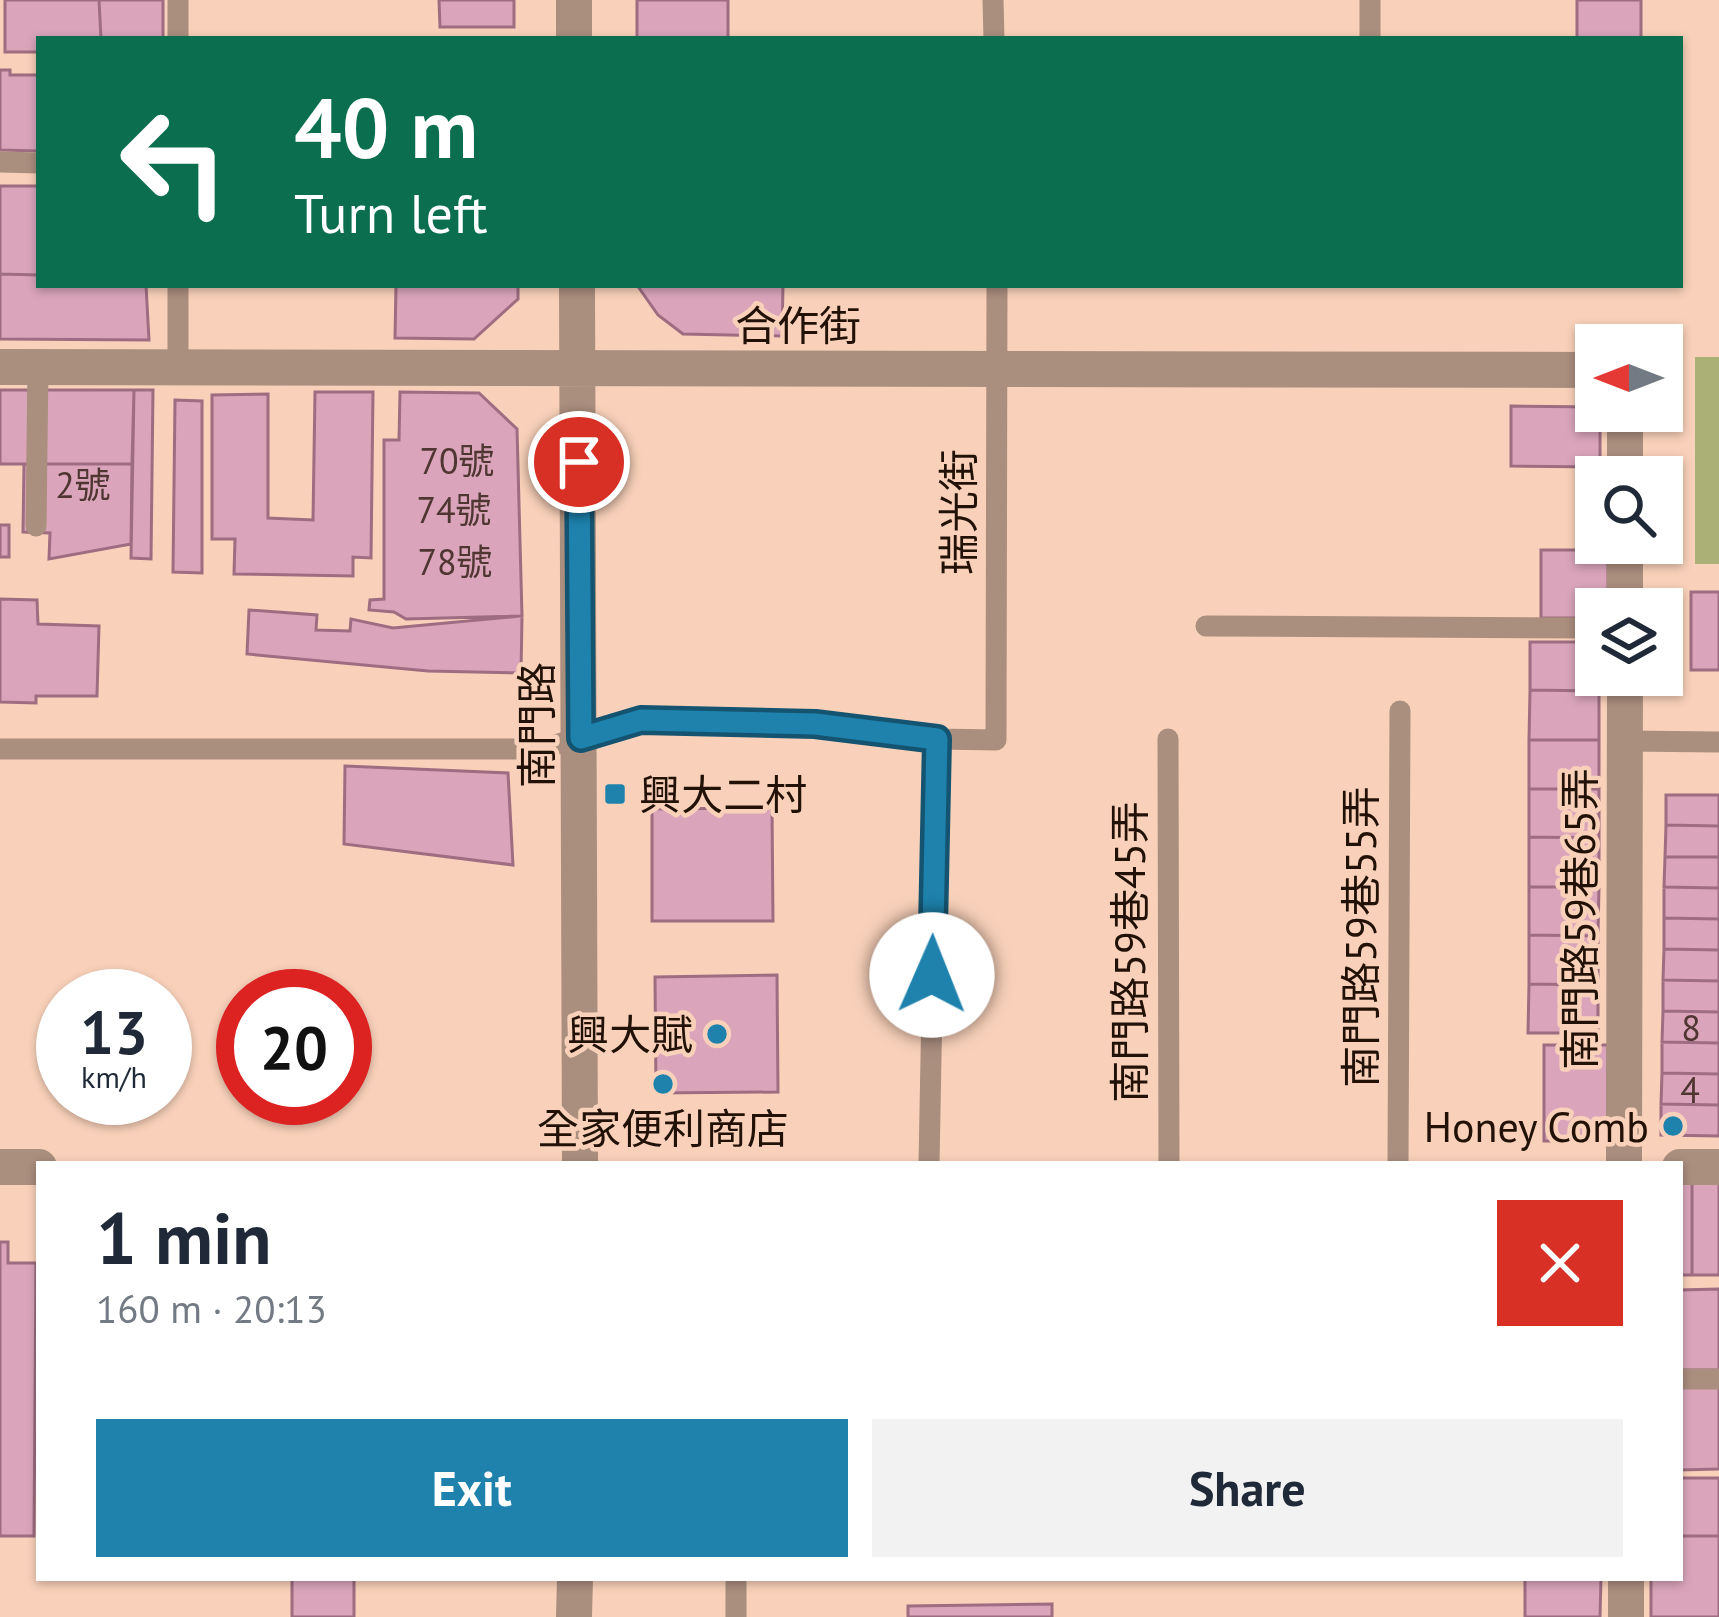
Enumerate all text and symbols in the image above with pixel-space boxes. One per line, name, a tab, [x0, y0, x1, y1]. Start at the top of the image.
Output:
text: 40 m	[294, 72, 478, 181]
icon: left	[96, 84, 252, 240]
text: Turn left	[294, 178, 488, 248]
street label: 合作街	[735, 298, 861, 353]
north arrow	[1575, 324, 1683, 432]
map controls	[1575, 324, 1683, 696]
pin	[528, 411, 630, 513]
icon: arrive	[546, 429, 612, 495]
house number: 70號	[419, 437, 495, 484]
street label: 瑞光街	[931, 449, 986, 575]
button: search	[1575, 456, 1683, 564]
house number: 2號	[55, 461, 111, 508]
house number: 74號	[416, 486, 492, 533]
house number: 78號	[417, 538, 493, 585]
button: layers	[1575, 588, 1683, 696]
street label: 南門路	[509, 662, 564, 788]
place label: 興大二村	[639, 767, 807, 822]
street label: 南門路59巷65弄	[1552, 768, 1607, 1070]
marker: 興大二村	[602, 781, 628, 807]
street label: 南門路59巷55弄	[1333, 786, 1388, 1088]
street label: 南門路59巷45弄	[1102, 801, 1157, 1103]
position arrow	[869, 912, 995, 1038]
speed limit sign: 20	[216, 969, 372, 1125]
text: 13	[80, 993, 148, 1071]
house number: 8	[1681, 1004, 1701, 1051]
place label: 興大賦	[567, 1007, 693, 1062]
marker: 興大賦	[704, 1021, 730, 1047]
text: km/h	[81, 1057, 147, 1096]
house number: 4	[1680, 1066, 1700, 1113]
marker: 全家便利商店	[650, 1071, 676, 1097]
place label: Honey Comb	[1424, 1099, 1649, 1154]
place label: 全家便利商店	[537, 1101, 789, 1156]
marker: Honey Comb	[1660, 1113, 1686, 1139]
text: 1 min	[96, 1191, 272, 1284]
button: close	[1497, 1200, 1623, 1326]
text: 160 m · 20:13	[96, 1283, 327, 1334]
button: Exit	[96, 1419, 848, 1557]
button: Share	[872, 1419, 1623, 1557]

